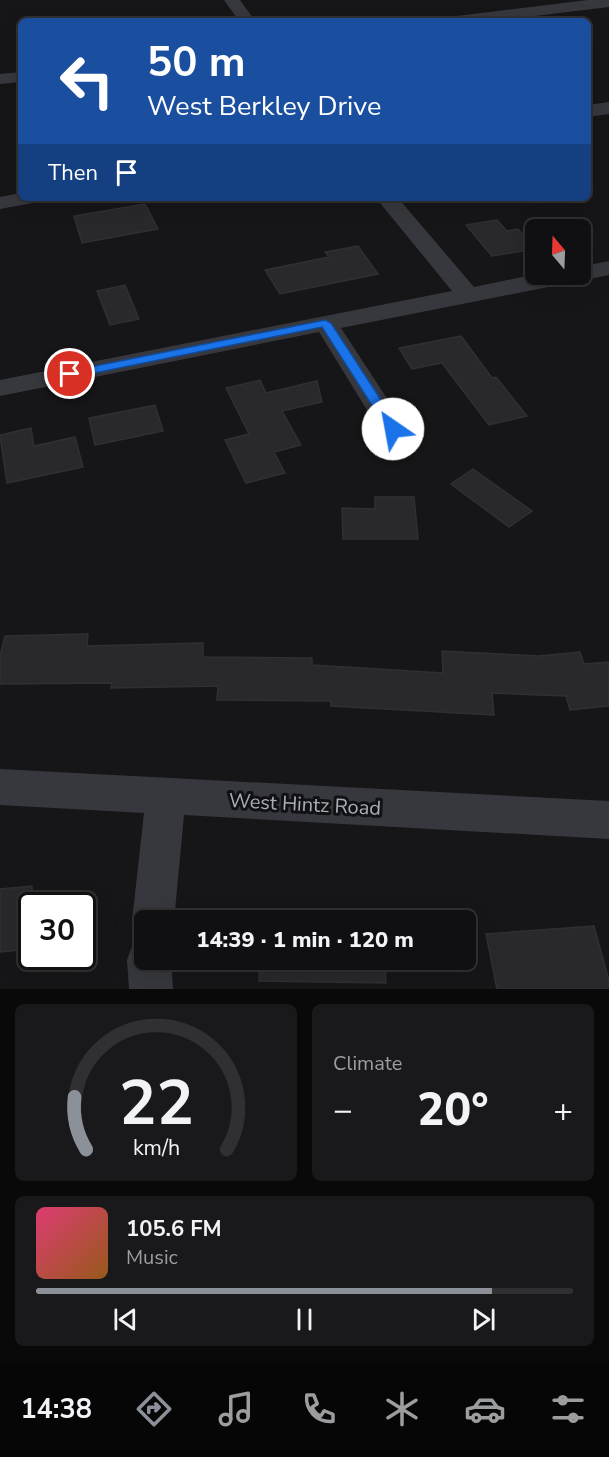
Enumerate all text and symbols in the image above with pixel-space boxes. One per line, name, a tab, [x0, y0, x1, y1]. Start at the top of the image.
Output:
text: 50 m	[147, 34, 246, 91]
icon: left	[48, 42, 126, 120]
text: West Berkley Drive	[147, 88, 381, 125]
icon: arrive	[110, 156, 143, 189]
text: Then	[48, 158, 98, 188]
north arrow	[525, 219, 591, 285]
map controls	[525, 219, 591, 285]
pin	[44, 348, 95, 399]
icon: arrive	[53, 357, 86, 390]
position arrow	[361, 397, 425, 461]
street label: West Hintz Road	[228, 787, 382, 822]
speed limit sign: 30	[18, 892, 96, 970]
text: 14:39 · 1 min · 120 m	[196, 925, 414, 955]
text: Climate	[333, 1050, 402, 1077]
text: 22	[119, 1061, 193, 1146]
text: 20°	[417, 1080, 489, 1141]
text: −	[333, 1088, 353, 1133]
text: +	[553, 1088, 573, 1133]
text: km/h	[132, 1133, 180, 1163]
text: 105.6 FM	[126, 1214, 222, 1244]
text: Music	[126, 1244, 178, 1271]
icon: previous	[109, 1303, 142, 1336]
icon: pause	[288, 1303, 321, 1336]
icon: next	[467, 1303, 500, 1336]
icon: directions	[133, 1388, 175, 1430]
icon: music	[215, 1388, 257, 1430]
icon: phone	[298, 1388, 340, 1430]
icon: climate	[381, 1388, 423, 1430]
icon: car	[464, 1388, 506, 1430]
icon: filters	[547, 1388, 589, 1430]
text: 14:38	[20, 1391, 92, 1428]

